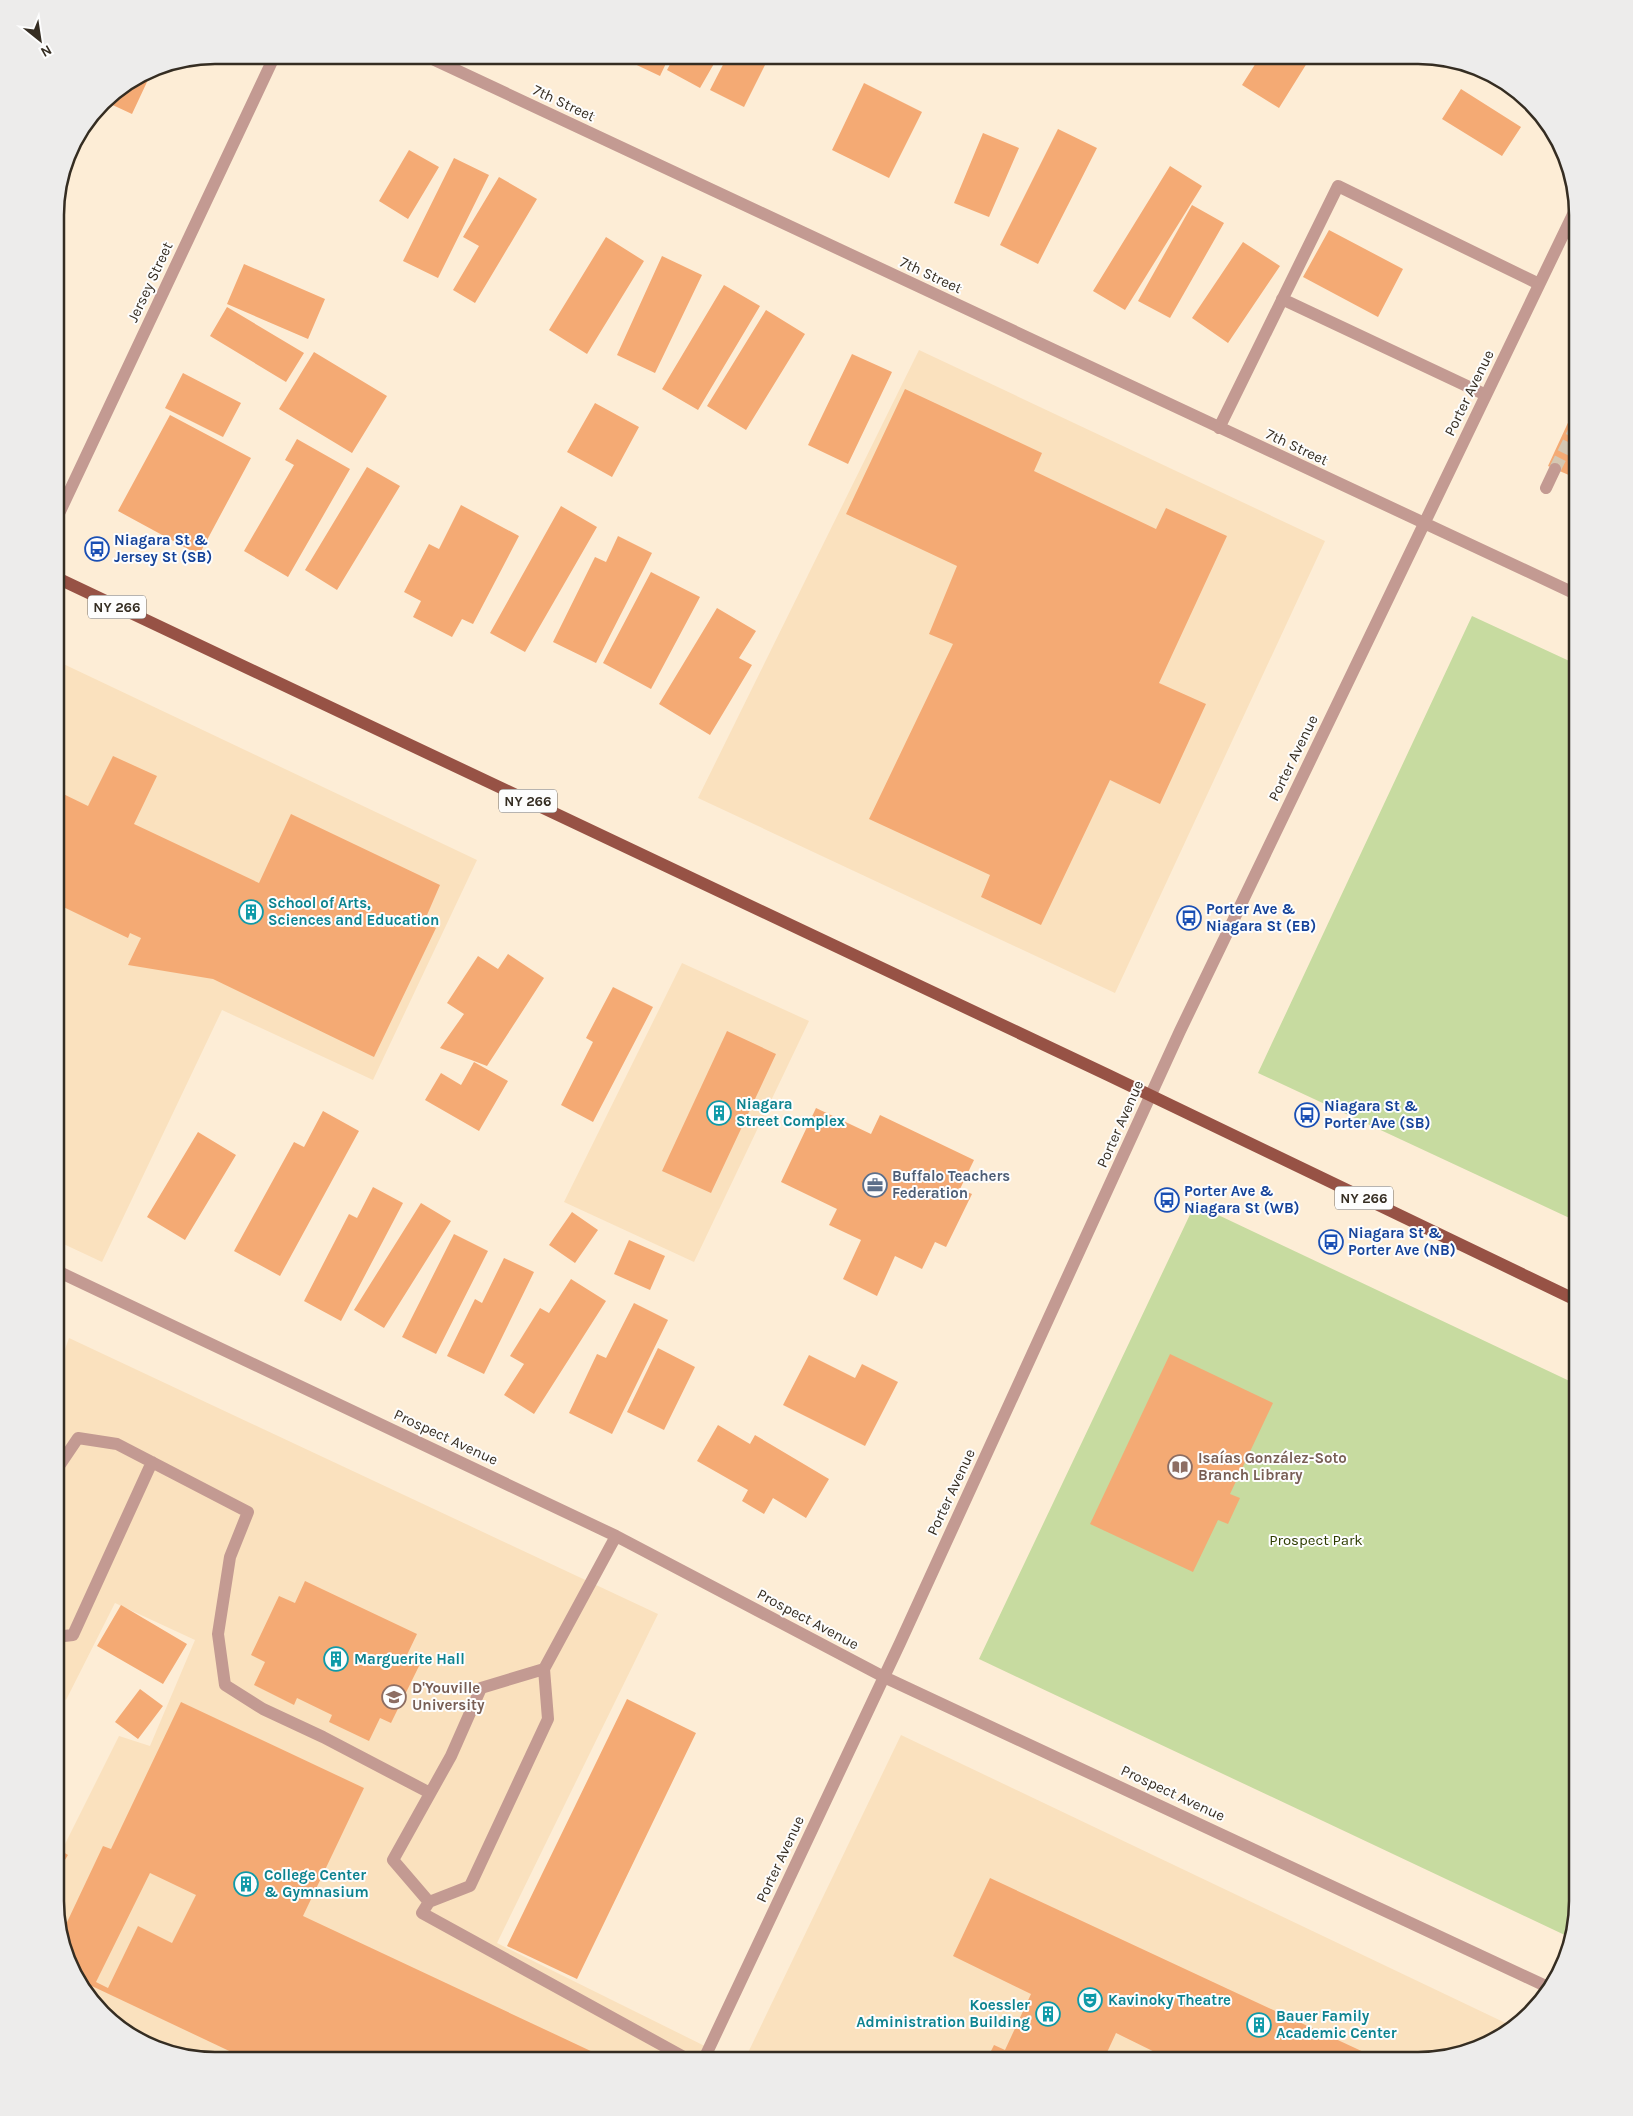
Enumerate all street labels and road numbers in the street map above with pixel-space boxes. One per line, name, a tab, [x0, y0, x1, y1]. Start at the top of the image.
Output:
street label: 7th Street	[530, 81, 598, 125]
street label: Jersey Street	[124, 239, 177, 325]
street label: 7th Street	[897, 253, 965, 297]
street label: Porter Avenue	[1440, 347, 1498, 439]
street label: 7th Street	[1263, 425, 1331, 469]
road number: NY 266	[88, 596, 146, 618]
street label: Porter Avenue	[1264, 712, 1322, 804]
road number: NY 266	[499, 789, 557, 812]
street label: Porter Avenue	[1093, 1078, 1147, 1170]
road number: NY 266	[1335, 1186, 1393, 1210]
street label: Prospect Avenue	[391, 1405, 501, 1469]
street label: Porter Avenue	[923, 1446, 979, 1538]
street label: Prospect Avenue	[754, 1585, 862, 1653]
street label: Prospect Avenue	[1118, 1761, 1228, 1825]
street label: Porter Avenue	[752, 1813, 808, 1905]

